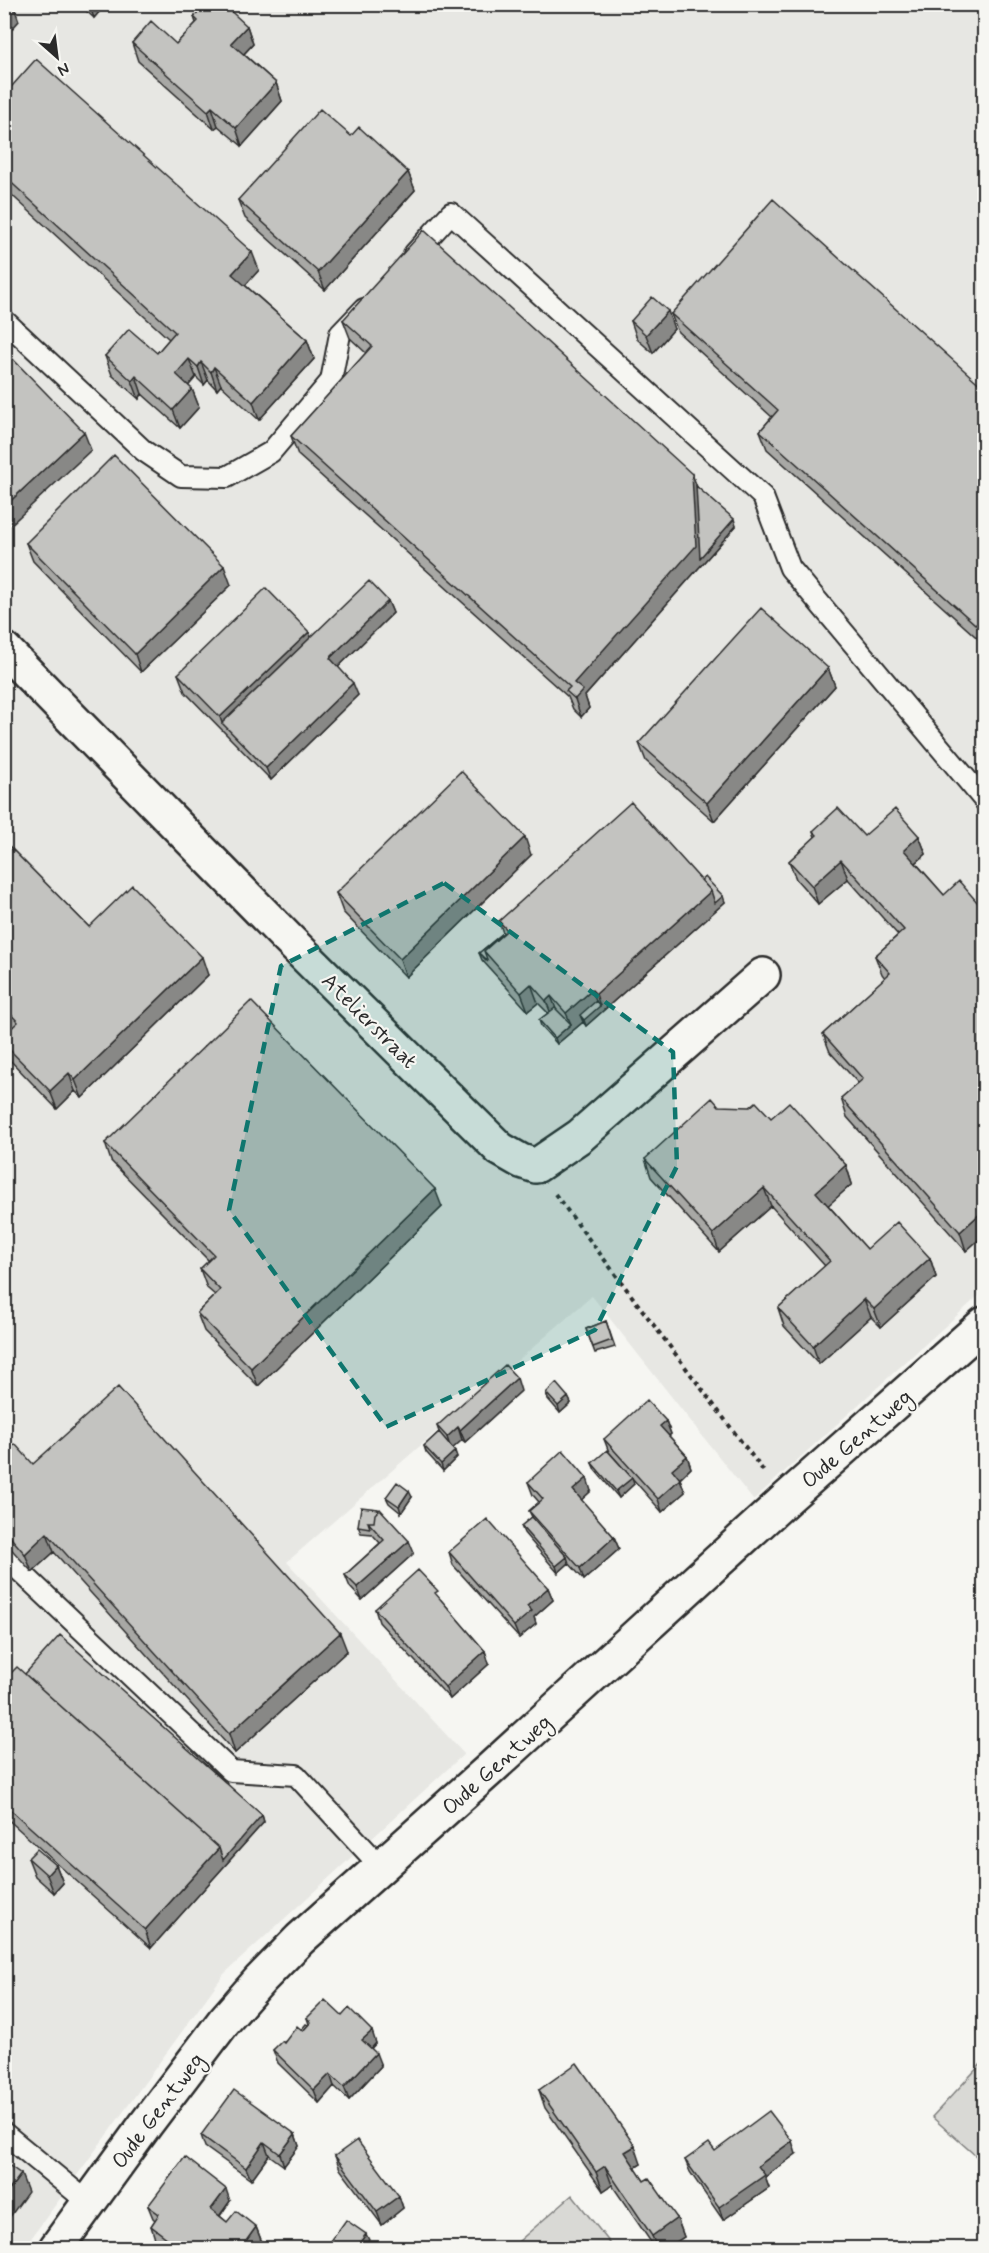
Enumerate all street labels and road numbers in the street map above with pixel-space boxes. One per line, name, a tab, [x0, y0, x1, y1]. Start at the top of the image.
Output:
street label: Atelierstraat	[315, 968, 422, 1075]
street label: Oude Gentweg	[796, 1384, 921, 1498]
street label: Oude Gentweg	[437, 1709, 560, 1824]
street label: Oude Gentweg	[106, 2048, 214, 2177]

